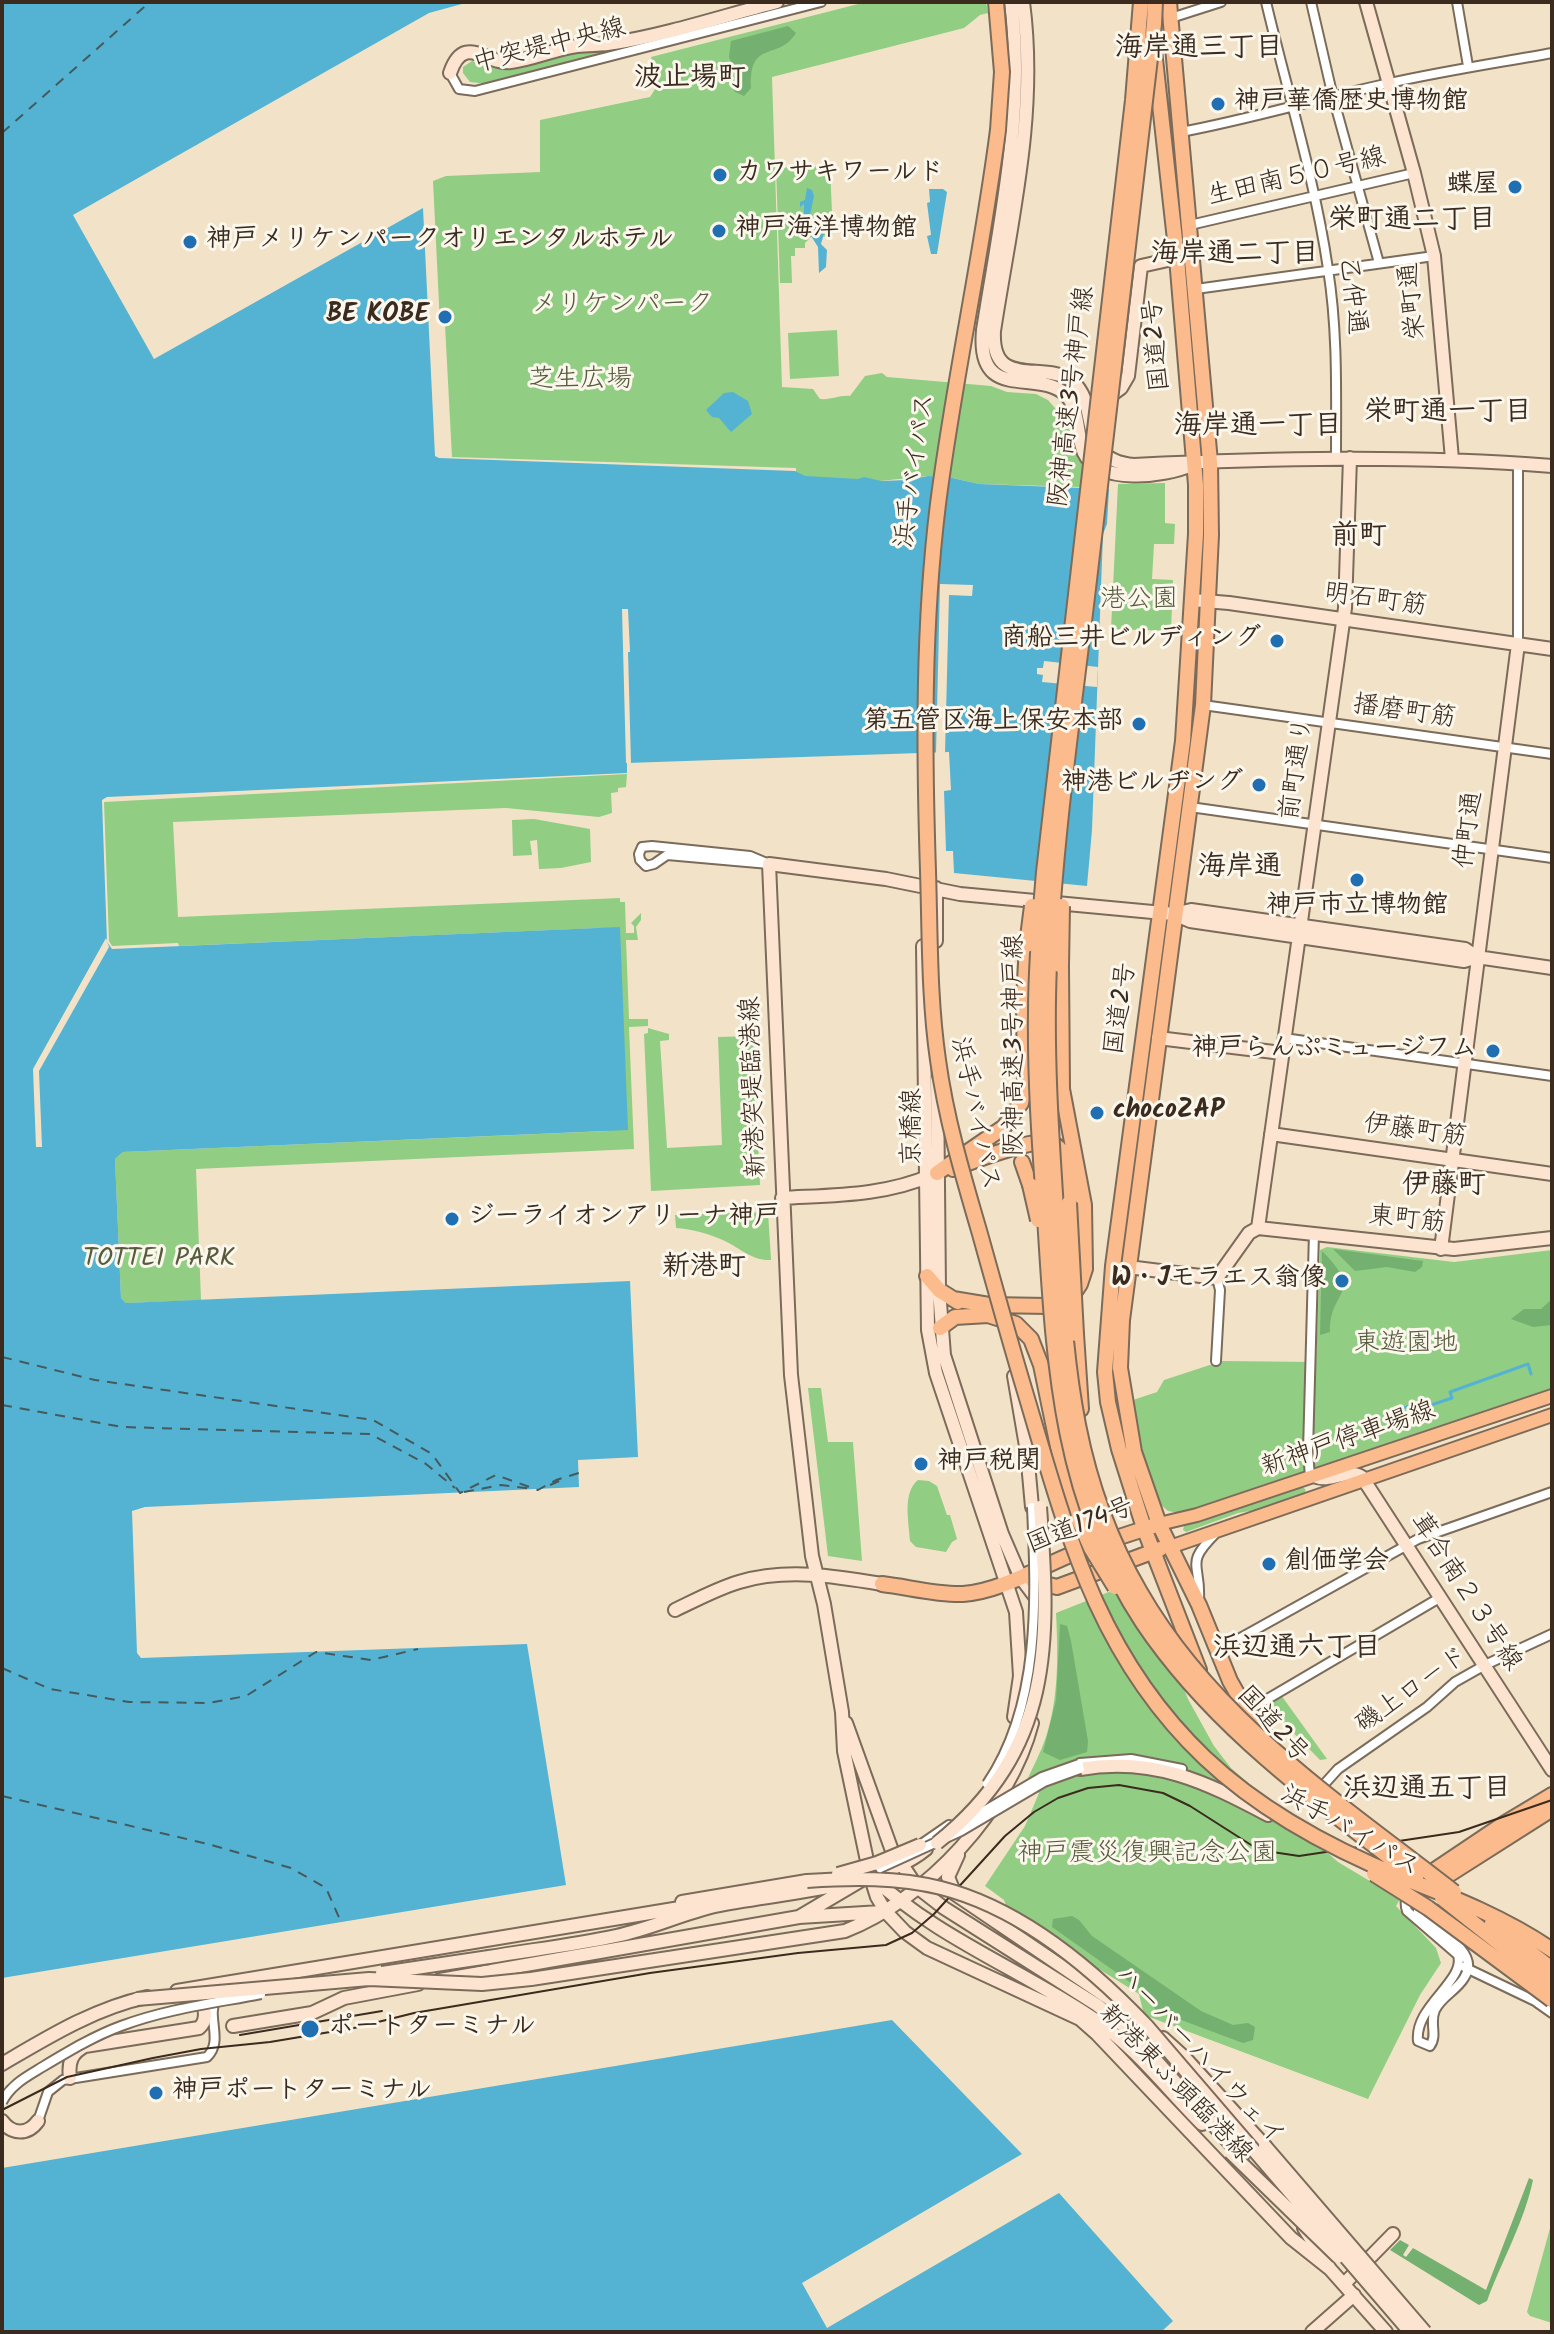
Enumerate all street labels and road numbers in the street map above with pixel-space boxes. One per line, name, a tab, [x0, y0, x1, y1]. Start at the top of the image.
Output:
street label: 中突堤中央線	[471, 14, 629, 82]
street label: 生田南５０号線	[1205, 143, 1389, 215]
street label: 乙仲通	[1330, 255, 1370, 337]
street label: 栄町通	[1395, 261, 1435, 341]
street label: 阪神高速3号神戸線	[1045, 285, 1103, 509]
street label: 国道2号	[1139, 297, 1179, 393]
street label: 浜手バイパス	[891, 392, 943, 550]
street label: 明石町筋	[1321, 579, 1429, 625]
street label: 播磨町筋	[1350, 691, 1458, 737]
street label: 前町通り	[1276, 715, 1322, 823]
street label: 仲町通	[1451, 789, 1491, 871]
street label: 阪神高速3号神戸線	[1001, 934, 1033, 1156]
street label: 国道2号	[1101, 961, 1145, 1057]
street label: 新港突堤臨港線	[737, 996, 775, 1178]
street label: 浜手バイパス	[942, 1034, 1004, 1194]
street label: 京橋線	[899, 1088, 931, 1166]
street label: 伊藤町筋	[1361, 1110, 1469, 1156]
street label: 東町筋	[1367, 1202, 1447, 1242]
street label: 新神戸停車場線	[1258, 1397, 1440, 1485]
street label: 国道174号	[1023, 1493, 1139, 1563]
street label: 葺合南２３号線	[1401, 1508, 1527, 1678]
street label: 磯上ロード	[1351, 1642, 1475, 1742]
street label: 国道2号	[1228, 1681, 1314, 1771]
street label: 浜手バイパス	[1274, 1780, 1424, 1886]
street label: ハーバーハイウェイ	[1107, 1961, 1289, 2153]
street label: 新港東ふ頭臨港線	[1091, 1999, 1257, 2171]

